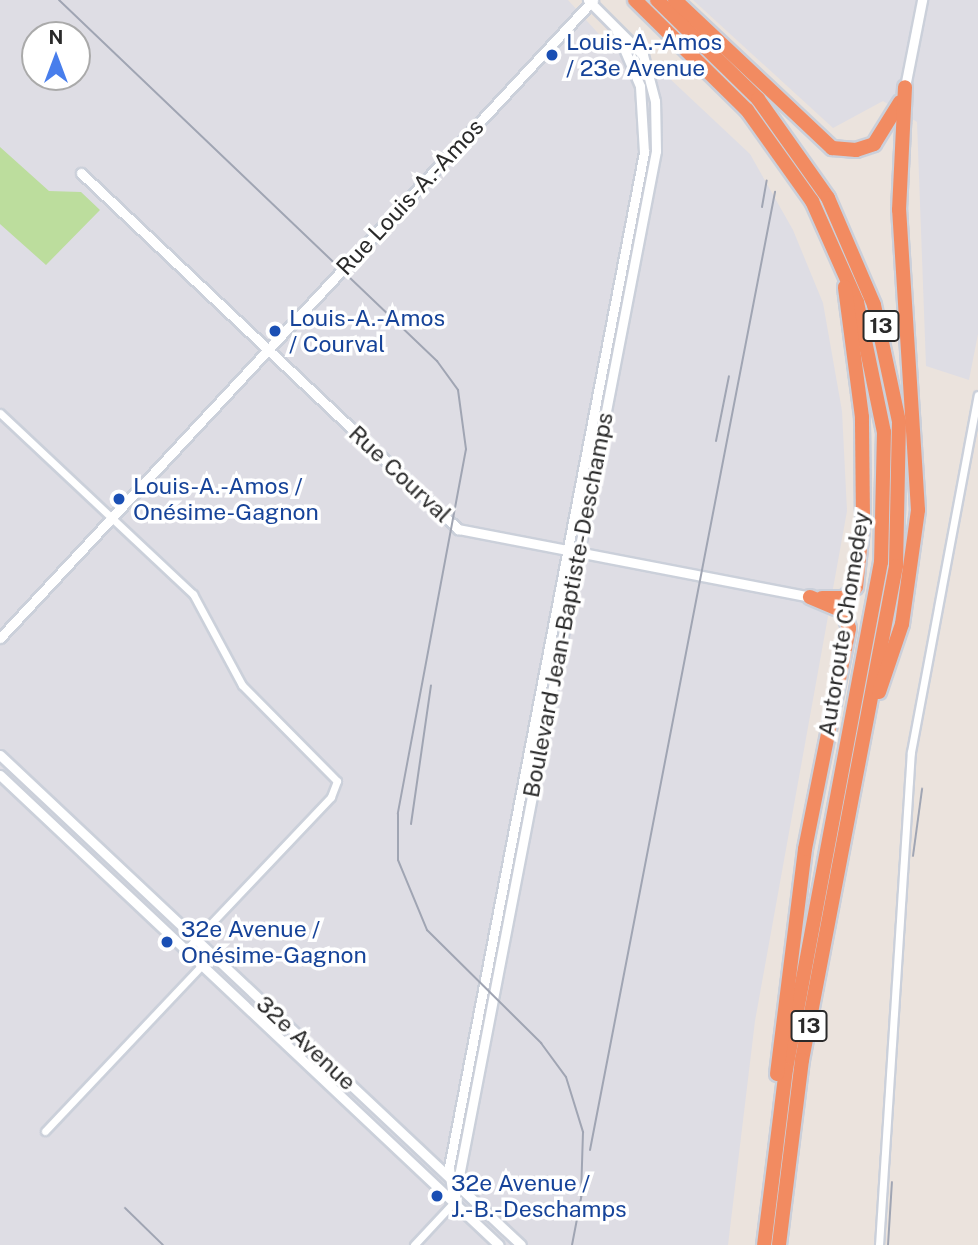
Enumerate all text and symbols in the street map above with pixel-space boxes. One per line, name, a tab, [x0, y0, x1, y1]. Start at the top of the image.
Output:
north arrow	[21, 21, 91, 91]
text: N	[49, 26, 63, 48]
place label: Louis-A.-Amos / 23e Avenue	[566, 28, 722, 82]
marker: Louis-A.-Amos / 23e Avenue	[544, 47, 560, 63]
street label: Rue Louis-A.-Amos	[331, 113, 489, 281]
place label: Louis-A.-Amos / Courval	[289, 304, 445, 358]
road number: 13	[862, 308, 900, 344]
marker: Louis-A.-Amos / Courval	[267, 323, 283, 339]
street label: Boulevard Jean-Baptiste-Deschamps	[517, 410, 619, 800]
street label: Rue Courval	[343, 420, 457, 528]
place label: Louis-A.-Amos / Onésime-Gagnon	[133, 472, 319, 526]
marker: Louis-A.-Amos / Onésime-Gagnon	[111, 491, 127, 507]
street label: Autoroute Chomedey	[813, 510, 875, 738]
place label: 32e Avenue / Onésime-Gagnon	[181, 915, 367, 969]
marker: 32e Avenue / Onésime-Gagnon	[159, 934, 175, 950]
street label: 32e Avenue	[251, 990, 361, 1096]
road number: 13	[790, 1009, 828, 1044]
place label: 32e Avenue / J.-B.-Deschamps	[451, 1169, 627, 1223]
marker: 32e Avenue / J.-B.-Deschamps	[429, 1188, 445, 1204]

